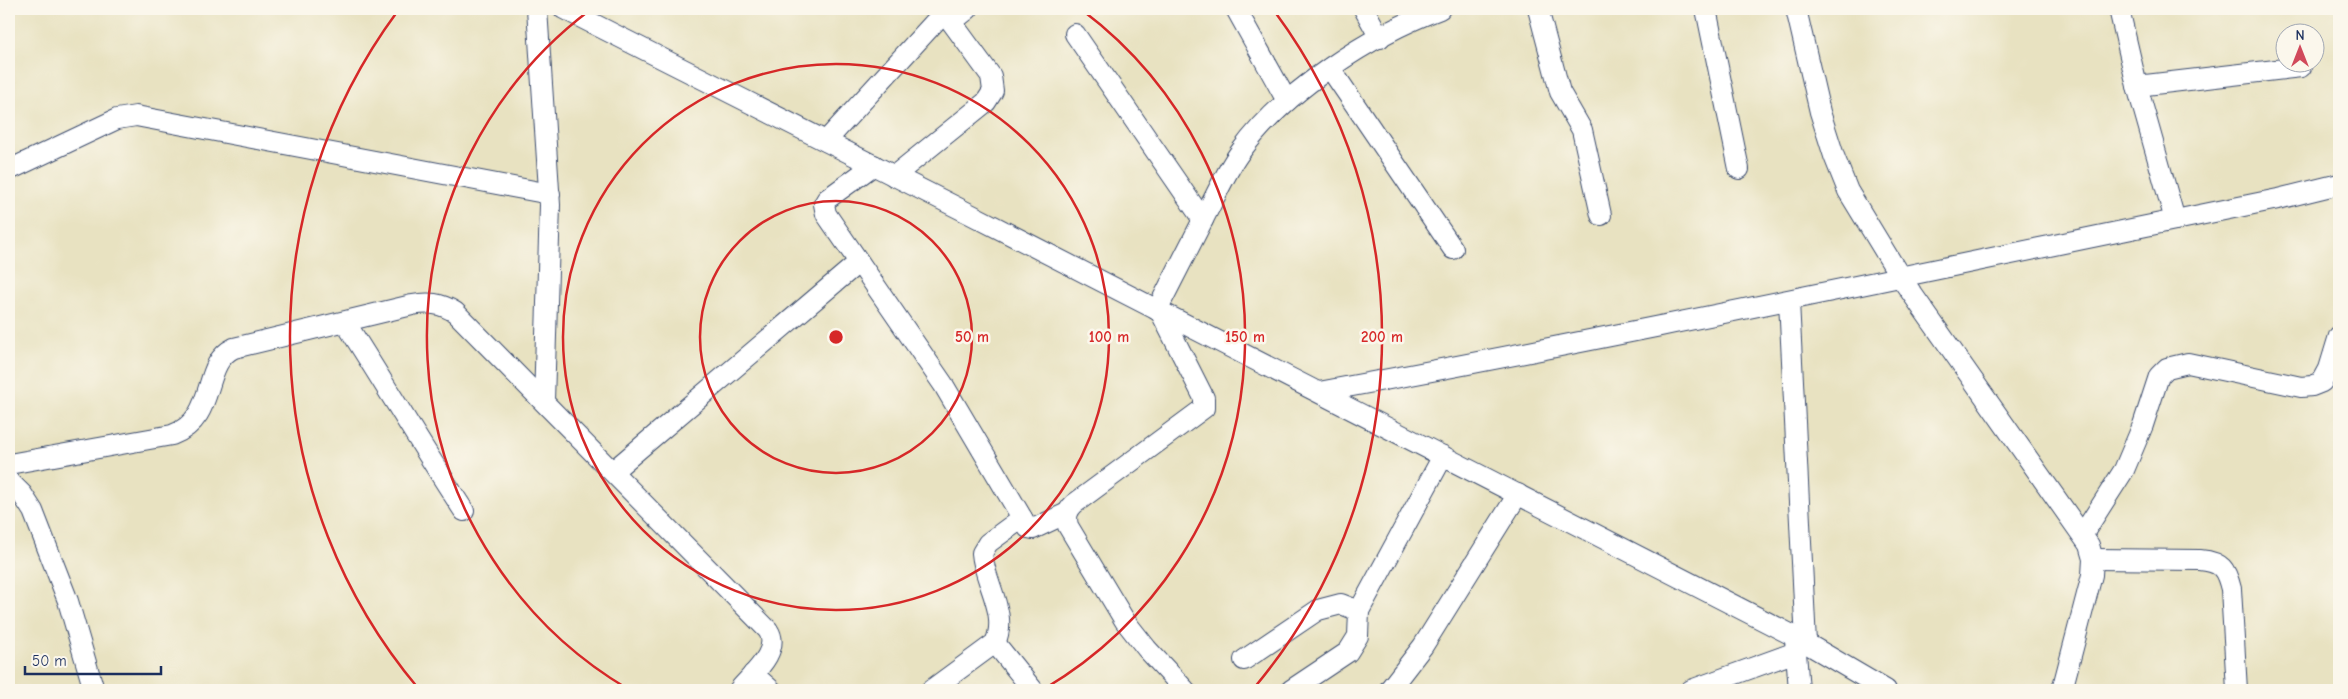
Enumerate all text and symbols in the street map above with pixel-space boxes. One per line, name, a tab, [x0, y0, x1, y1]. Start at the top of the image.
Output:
north arrow	[2276, 22, 2326, 72]
text: N	[2295, 27, 2305, 44]
centre of rings	[827, 328, 845, 346]
text: 50 m	[955, 328, 989, 346]
text: 100 m	[1089, 328, 1129, 346]
text: 150 m	[1225, 328, 1265, 346]
text: 200 m	[1361, 328, 1403, 346]
scale bar	[25, 644, 161, 676]
text: 50 m	[32, 652, 67, 670]

